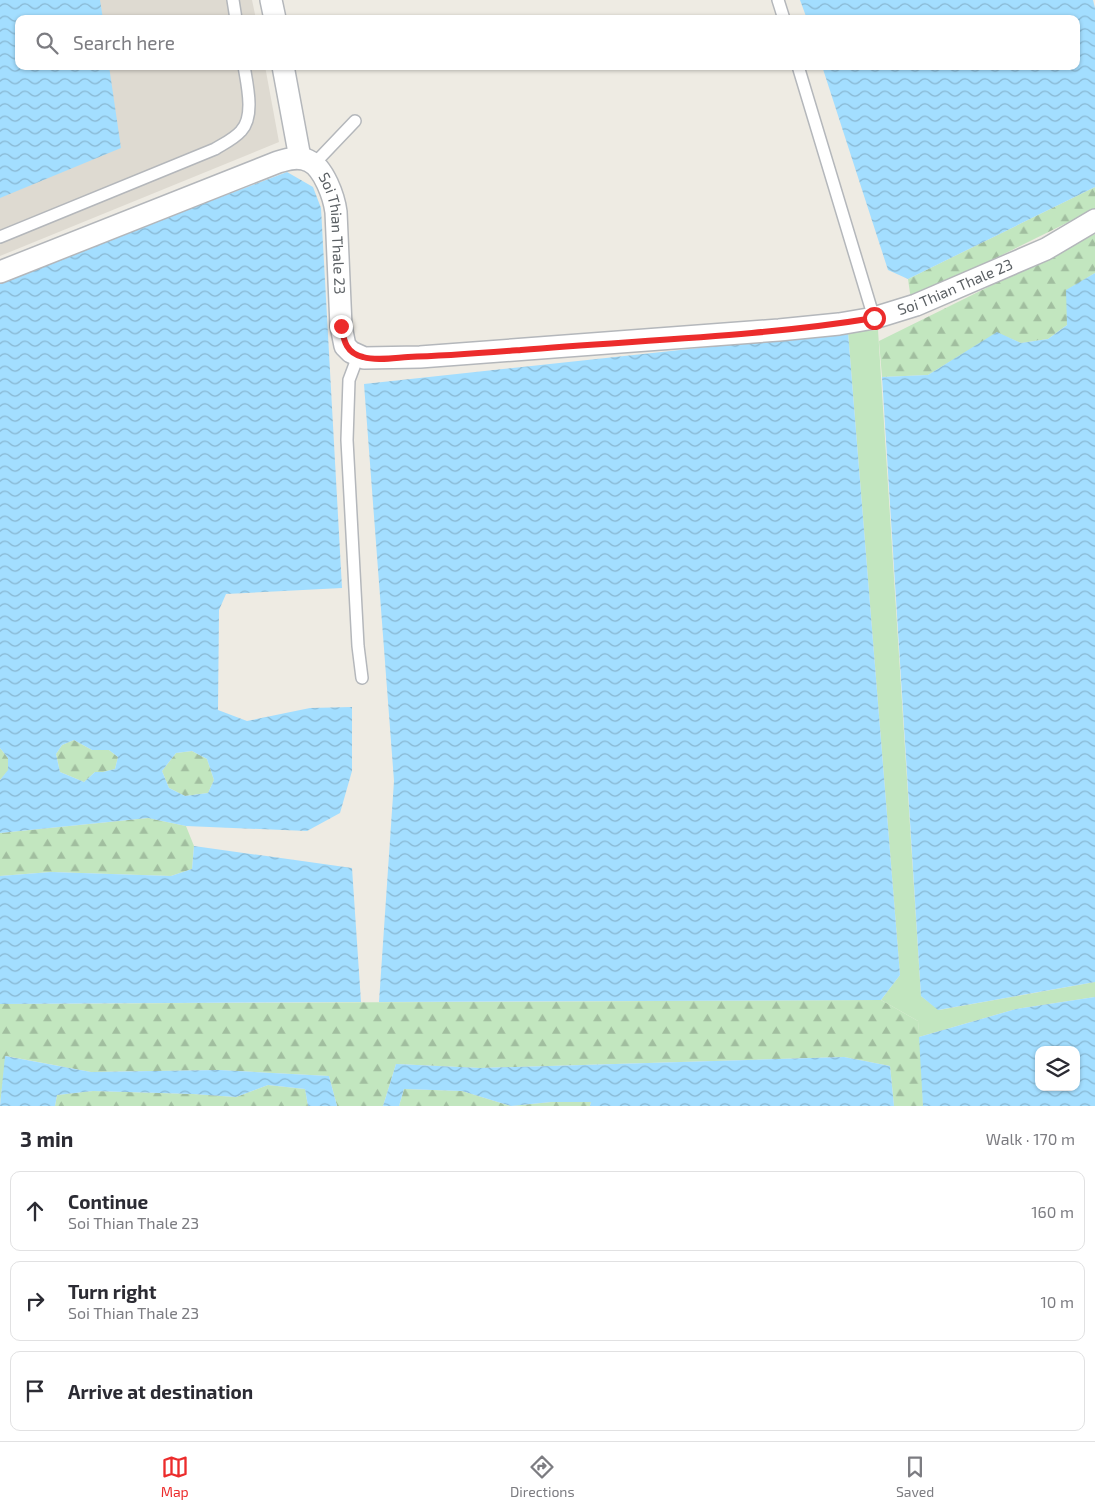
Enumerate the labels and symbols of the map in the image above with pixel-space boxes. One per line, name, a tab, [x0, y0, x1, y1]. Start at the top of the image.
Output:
street label: Soi Thian Thale 23	[315, 169, 350, 295]
street label: Soi Thian Thale 23	[895, 255, 1015, 318]
route start	[863, 307, 886, 330]
route end	[330, 315, 353, 338]

